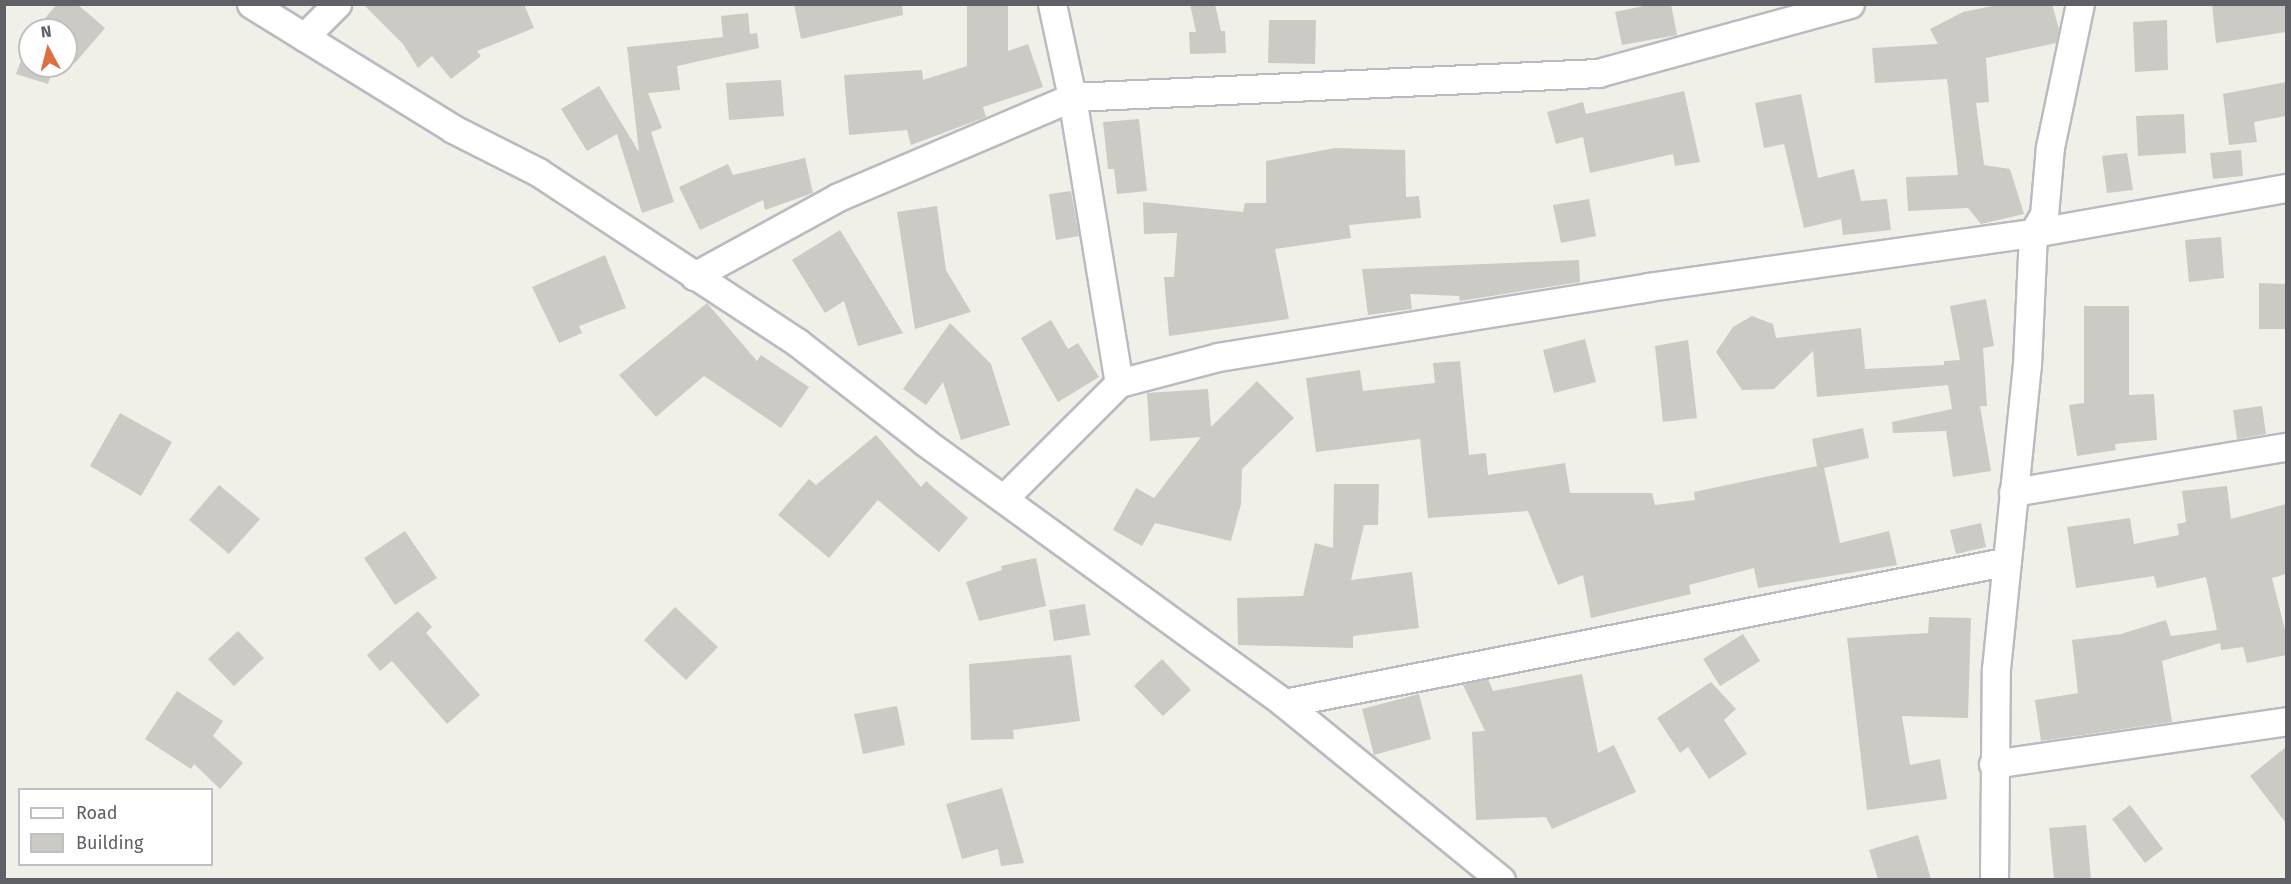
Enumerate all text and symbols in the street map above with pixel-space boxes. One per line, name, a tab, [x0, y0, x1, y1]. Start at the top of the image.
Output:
north arrow	[18, 18, 78, 78]
text: N	[40, 22, 52, 42]
legend	[18, 788, 213, 866]
text: Road	[76, 802, 118, 824]
text: Building	[76, 832, 143, 854]

